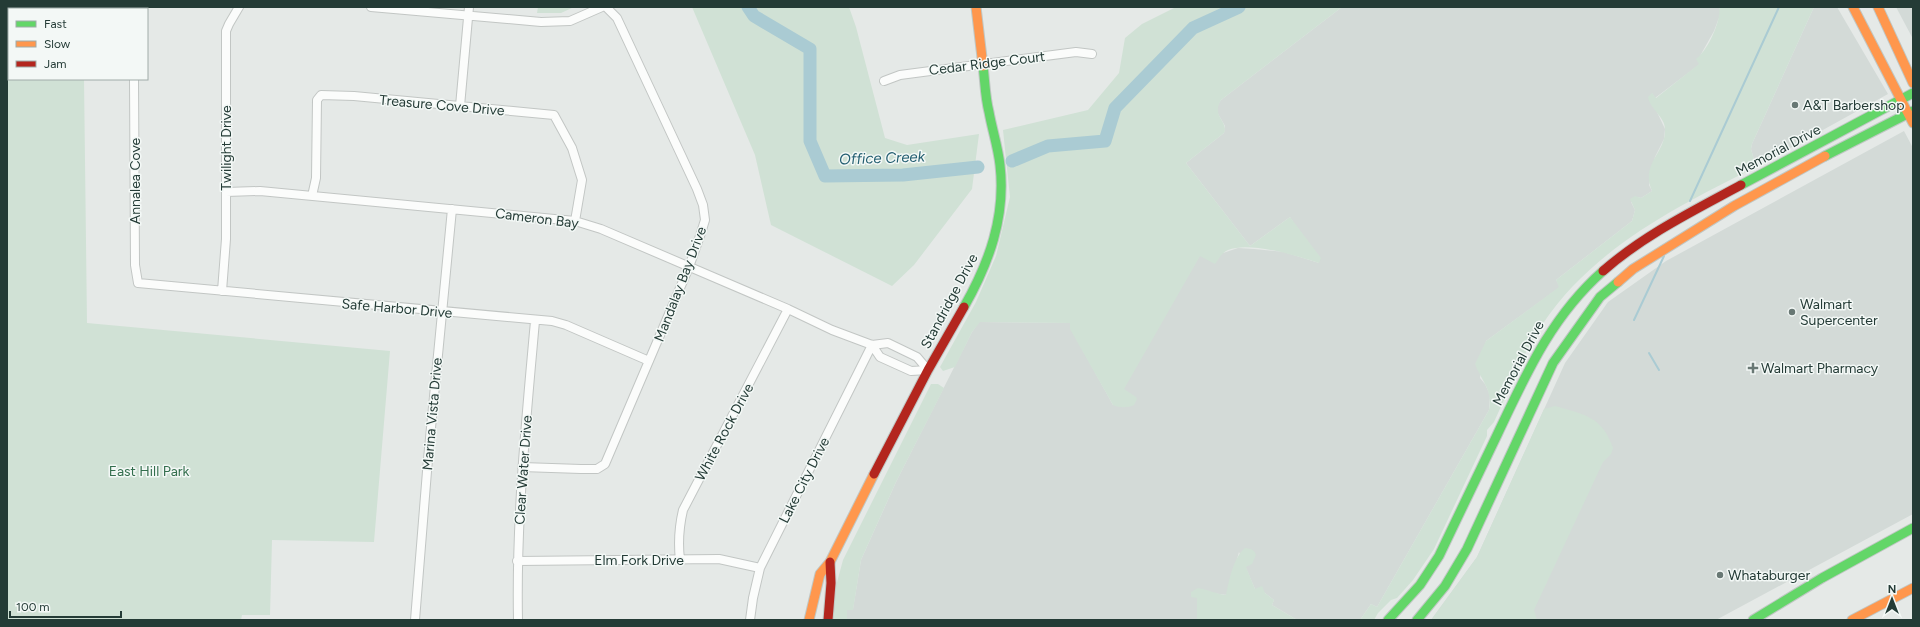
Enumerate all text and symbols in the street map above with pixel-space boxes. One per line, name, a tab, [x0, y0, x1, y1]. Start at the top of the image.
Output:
legend	[8, 8, 148, 80]
text: Fast	[44, 17, 67, 31]
text: Slow	[44, 37, 71, 51]
street label: Cedar Ridge Court	[928, 48, 1046, 79]
text: Jam	[44, 57, 67, 71]
street label: Treasure Cove Drive	[379, 92, 505, 119]
place label: A&T Barbershop	[1803, 97, 1904, 114]
marker: A&T Barbershop	[1790, 100, 1800, 110]
street label: Twilight Drive	[218, 105, 235, 191]
street label: Memorial Drive	[1733, 121, 1824, 180]
street label: Annalea Cove	[127, 137, 144, 224]
water label: Office Creek	[839, 147, 926, 168]
street label: Cameron Bay	[494, 205, 580, 232]
street label: Mandalay Bay Drive	[651, 224, 710, 344]
street label: Standridge Drive	[917, 251, 982, 352]
street label: Safe Harbor Drive	[341, 295, 453, 322]
place label: Walmart Supercenter	[1800, 296, 1878, 329]
marker: Walmart Supercenter	[1787, 307, 1797, 317]
street label: Memorial Drive	[1489, 318, 1548, 409]
street label: Marina Vista Drive	[419, 357, 446, 471]
place label: Walmart Pharmacy	[1761, 360, 1879, 377]
marker: Walmart Pharmacy	[1748, 363, 1758, 373]
street label: White Rock Drive	[692, 380, 757, 484]
street label: Clear Water Drive	[511, 414, 536, 525]
street label: Lake City Drive	[776, 434, 834, 526]
park label: East Hill Park	[109, 463, 190, 480]
street label: Elm Fork Drive	[594, 552, 684, 569]
place label: Whataburger	[1728, 567, 1810, 584]
marker: Whataburger	[1715, 570, 1725, 580]
north arrow	[1872, 579, 1912, 619]
text: N	[1888, 583, 1896, 596]
scale bar	[10, 593, 121, 619]
text: 100 m	[16, 600, 50, 614]

